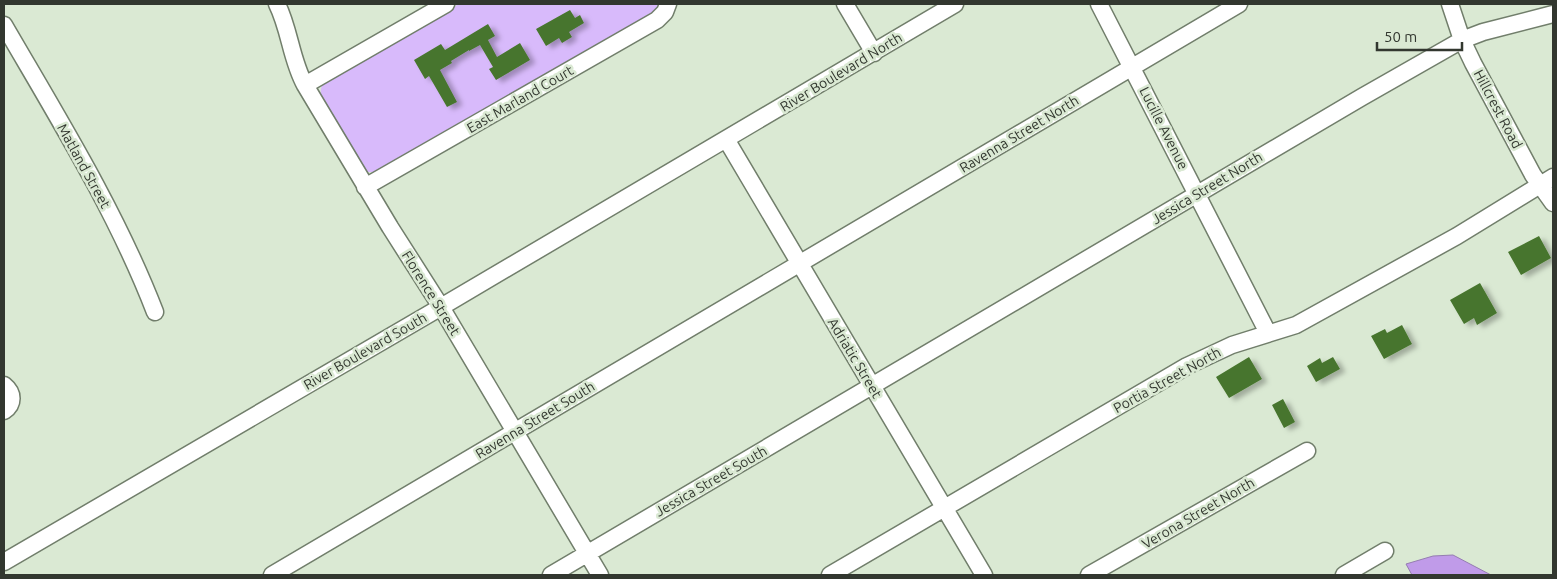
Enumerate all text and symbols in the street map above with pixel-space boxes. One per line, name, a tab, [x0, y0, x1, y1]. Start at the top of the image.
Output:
scale bar	[1377, 20, 1462, 52]
text: 50 m	[1384, 28, 1417, 45]
street label: River Boulevard North	[777, 29, 905, 115]
street label: East Marland Court	[464, 62, 577, 136]
street label: Hillcrest Road	[1470, 67, 1526, 151]
street label: Lucille Avenue	[1136, 84, 1192, 172]
street label: Ravenna Street North	[957, 92, 1081, 176]
street label: Matland Street	[54, 121, 114, 212]
street label: Jessica Street North	[1149, 149, 1265, 227]
street label: Florence Street	[399, 248, 464, 339]
street label: River Boulevard South	[301, 309, 429, 393]
street label: Adriatic Street	[825, 315, 886, 401]
street label: Portia Street North	[1111, 344, 1223, 416]
street label: Ravenna Street South	[473, 378, 597, 462]
street label: Jessica Street South	[652, 442, 770, 520]
street label: Verona Street North	[1139, 474, 1257, 552]

